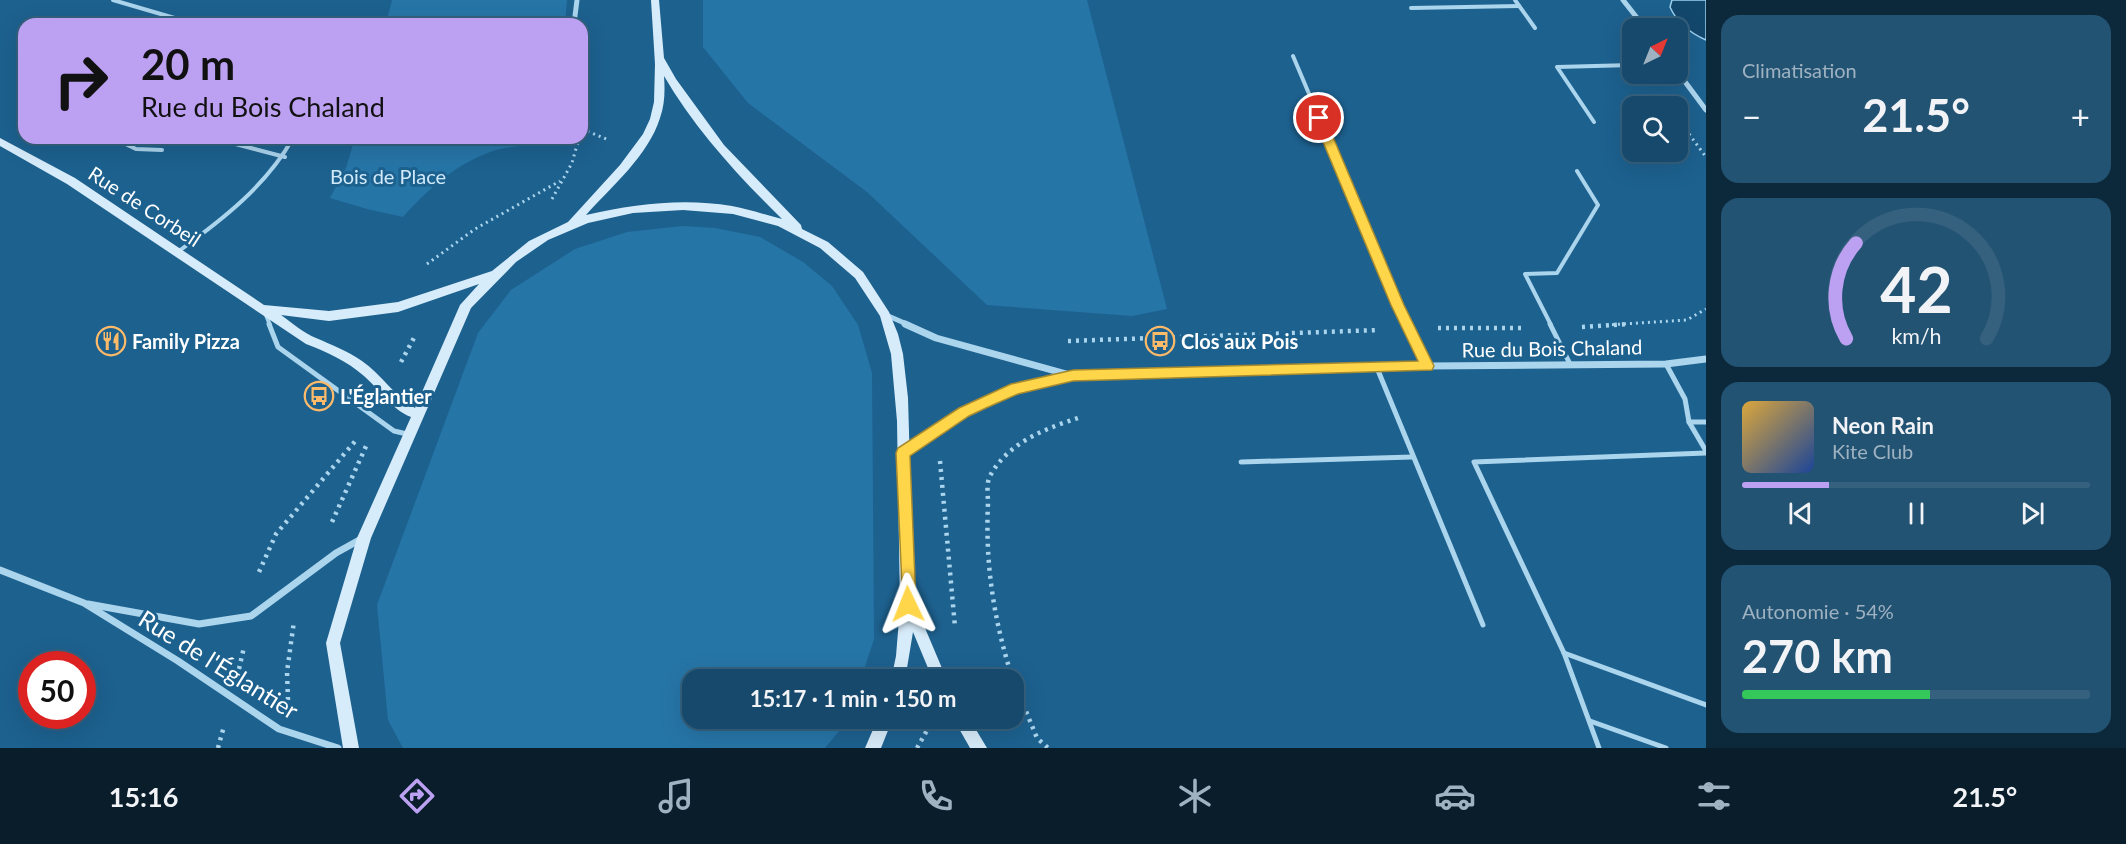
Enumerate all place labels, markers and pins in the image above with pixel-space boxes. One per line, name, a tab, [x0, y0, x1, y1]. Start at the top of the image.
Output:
pin	[1293, 92, 1344, 143]
restaurant icon: Family Pizza	[95, 325, 127, 357]
bus stop icon: Clos aux Pois	[1144, 325, 1176, 357]
place label: Family Pizza	[132, 329, 240, 353]
place label: Clos aux Pois	[1181, 329, 1299, 353]
bus stop icon: L'Églantier	[303, 380, 335, 412]
place label: L'Églantier	[340, 384, 432, 408]

